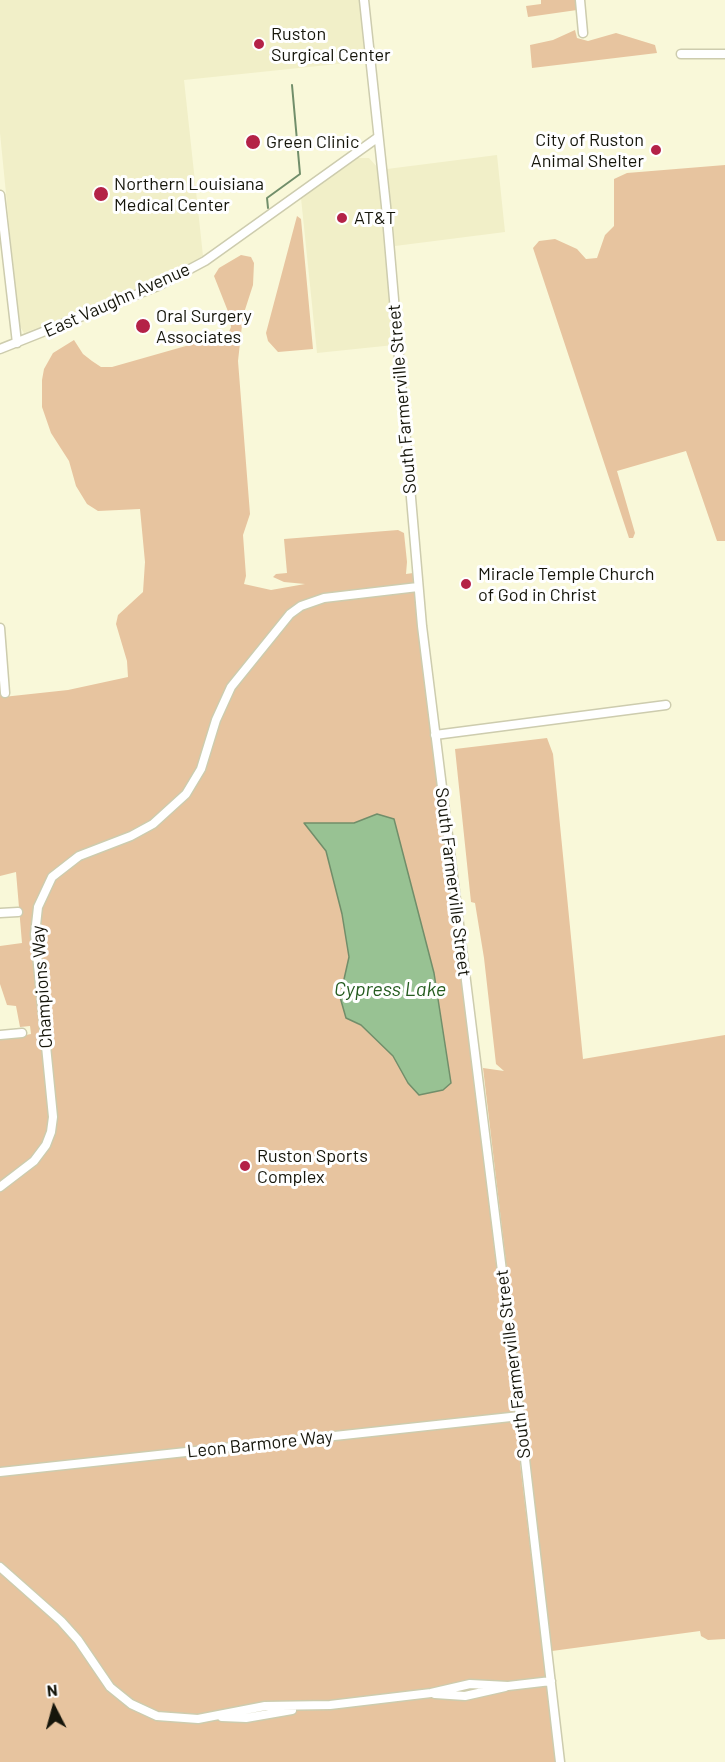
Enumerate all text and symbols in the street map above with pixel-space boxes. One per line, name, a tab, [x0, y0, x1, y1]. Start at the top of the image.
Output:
place label: Ruston Surgical Center	[271, 23, 391, 66]
marker: Ruston Surgical Center	[252, 37, 266, 51]
place label: City of Ruston Animal Shelter	[531, 129, 644, 172]
place label: Green Clinic	[266, 131, 359, 153]
marker: Green Clinic	[244, 133, 262, 151]
marker: City of Ruston Animal Shelter	[649, 143, 663, 157]
place label: Northern Louisiana Medical Center	[114, 173, 264, 216]
marker: Northern Louisiana Medical Center	[92, 185, 110, 203]
place label: AT&T	[354, 207, 396, 229]
marker: AT&T	[335, 211, 349, 225]
street label: East Vaughn Avenue	[41, 258, 193, 342]
street label: South Farmerville Street	[383, 303, 421, 495]
place label: Oral Surgery Associates	[156, 305, 252, 348]
marker: Oral Surgery Associates	[134, 317, 152, 335]
place label: Miracle Temple Church of God in Christ	[478, 563, 654, 606]
marker: Miracle Temple Church of God in Christ	[459, 577, 473, 591]
street label: South Farmerville Street	[431, 786, 475, 978]
street label: Champions Way	[27, 925, 57, 1049]
water label: Cypress Lake	[334, 977, 446, 1001]
place label: Ruston Sports Complex	[257, 1145, 368, 1188]
marker: Ruston Sports Complex	[238, 1159, 252, 1173]
street label: South Farmerville Street	[491, 1268, 535, 1460]
street label: Leon Barmore Way	[186, 1426, 334, 1462]
north arrow	[24, 1678, 84, 1738]
text: N	[46, 1680, 58, 1700]

